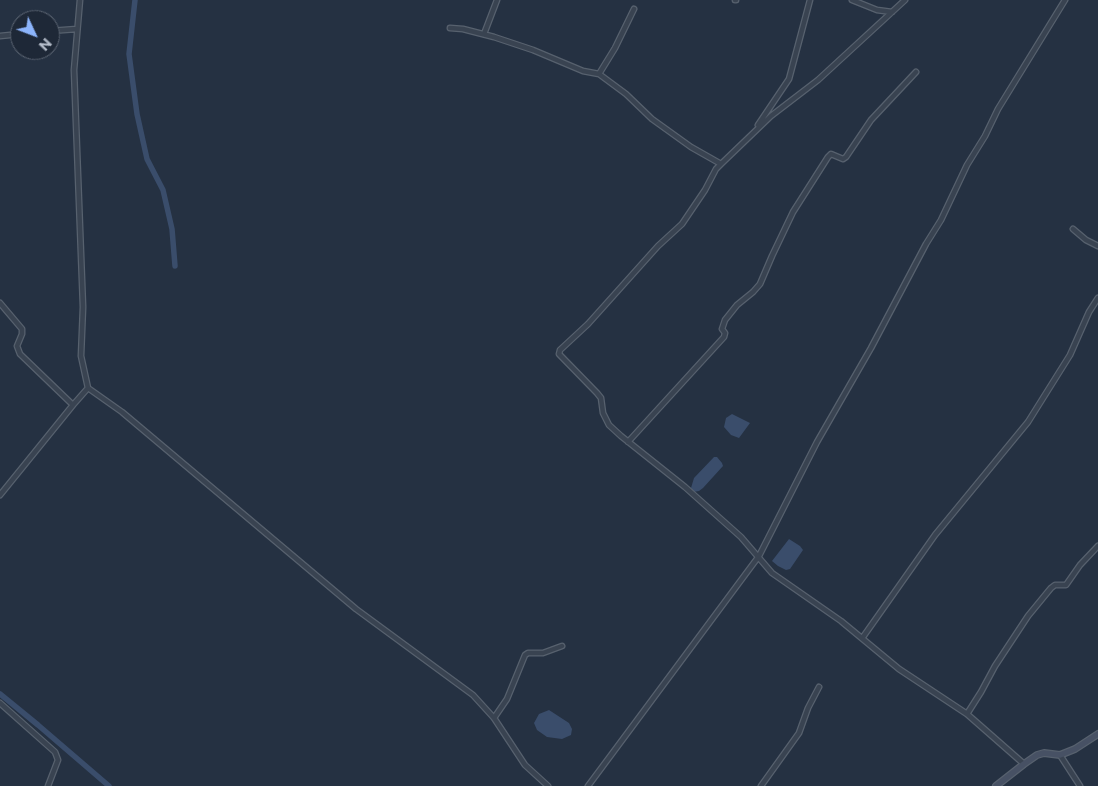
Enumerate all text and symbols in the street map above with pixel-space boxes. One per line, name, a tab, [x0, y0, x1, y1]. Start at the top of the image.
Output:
north arrow	[10, 10, 60, 60]
text: N	[35, 34, 56, 55]

